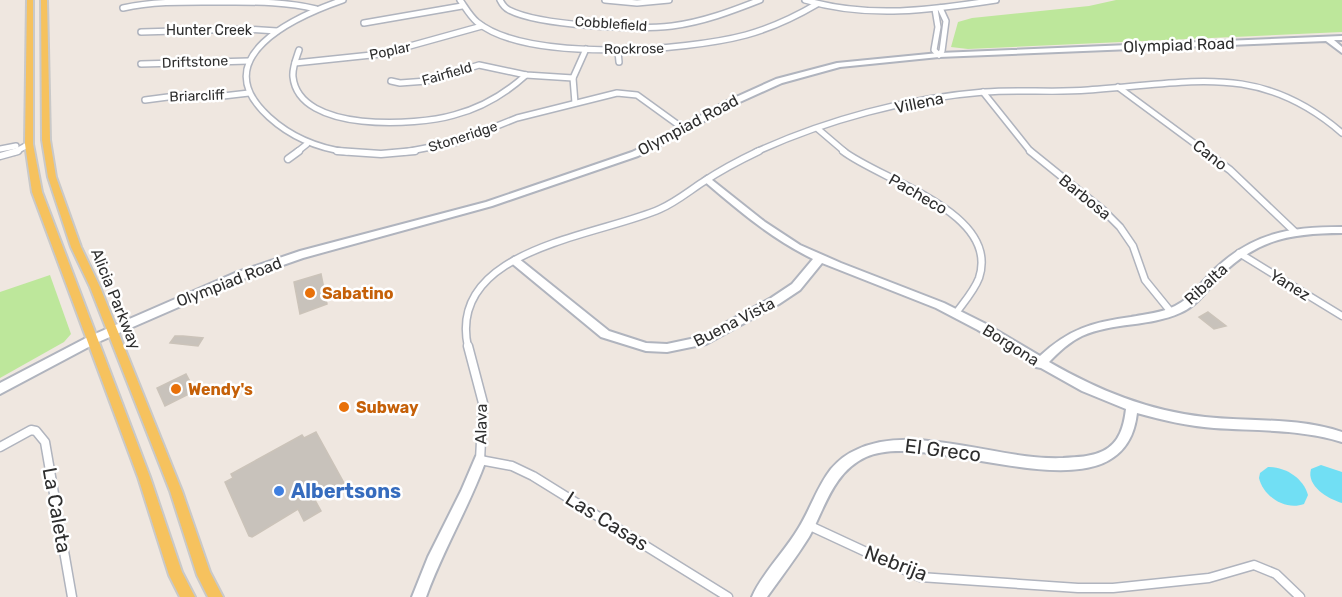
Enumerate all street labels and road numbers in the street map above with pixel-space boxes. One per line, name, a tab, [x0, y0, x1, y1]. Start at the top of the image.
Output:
street label: Cobblefield	[574, 13, 648, 35]
street label: Hunter Creek	[166, 22, 253, 39]
street label: Olympiad Road	[1123, 34, 1235, 56]
street label: Poplar	[368, 38, 413, 64]
street label: Rockrose	[604, 40, 664, 58]
street label: Driftstone	[162, 52, 229, 72]
street label: Fairfield	[420, 59, 474, 89]
street label: Briarcliff	[169, 87, 225, 105]
street label: Villena	[893, 89, 945, 117]
street label: Olympiad Road	[634, 90, 742, 160]
street label: Stoneridge	[426, 118, 500, 156]
street label: Cano	[1189, 136, 1231, 174]
street label: Pacheco	[885, 170, 951, 218]
street label: Barbosa	[1055, 170, 1115, 224]
street label: Alicia Parkway	[87, 246, 145, 352]
street label: Olympiad Road	[174, 253, 284, 311]
street label: Ribalta	[1181, 259, 1231, 309]
street label: Yanez	[1266, 265, 1314, 305]
street label: Buena Vista	[690, 293, 778, 351]
street label: Borgona	[979, 320, 1043, 370]
street label: Alava	[471, 404, 491, 444]
street label: El Greco	[904, 433, 982, 467]
street label: La Caleta	[38, 465, 76, 555]
street label: Las Casas	[561, 486, 653, 556]
street label: Nebrija	[861, 540, 931, 586]

